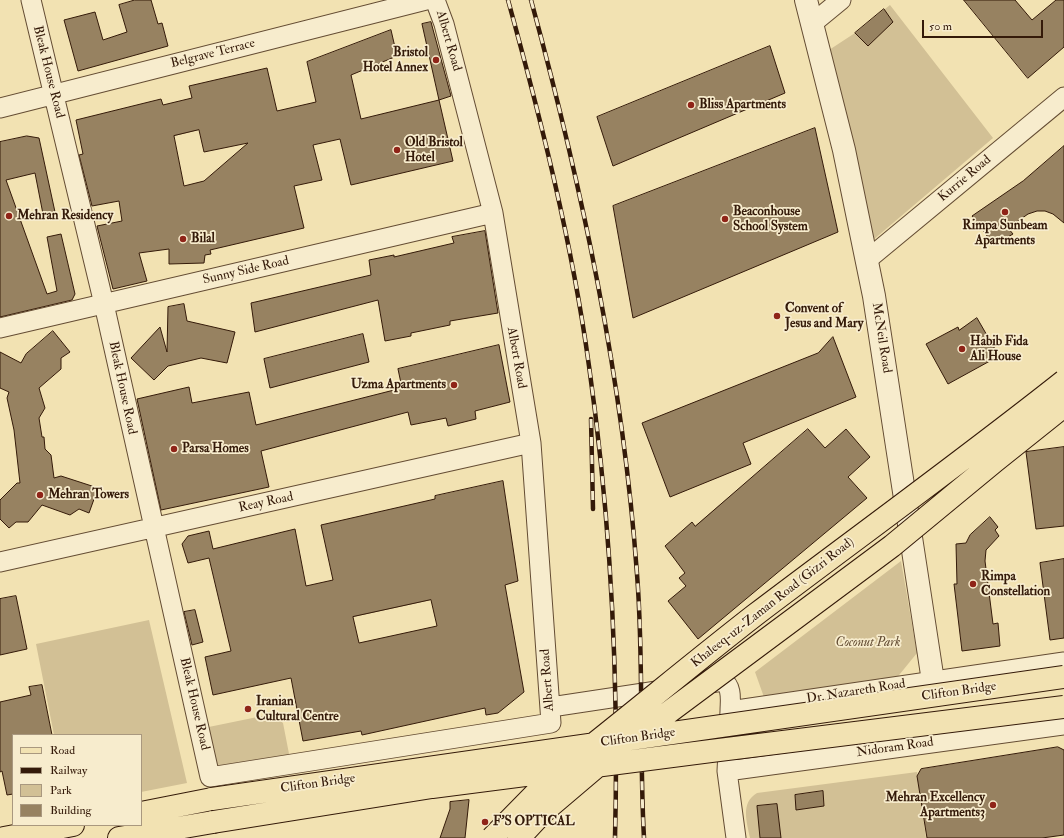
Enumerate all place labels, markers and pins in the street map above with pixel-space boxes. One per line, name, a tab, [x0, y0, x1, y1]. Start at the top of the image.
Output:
place label: Bristol Hotel Annex	[363, 45, 428, 76]
marker: Bristol Hotel Annex	[431, 55, 441, 65]
place label: Bliss Apartments	[699, 97, 786, 113]
marker: Bliss Apartments	[686, 100, 696, 110]
place label: Old Bristol Hotel	[405, 135, 463, 166]
marker: Old Bristol Hotel	[392, 145, 402, 155]
place label: Beaconhouse School System	[733, 204, 808, 235]
marker: Rimpa Sunbeam Apartments	[1000, 207, 1010, 217]
place label: Mehran Residency	[17, 208, 113, 224]
marker: Mehran Residency	[4, 211, 14, 221]
marker: Beaconhouse School System	[720, 214, 730, 224]
place label: Rimpa Sunbeam Apartments	[962, 218, 1048, 249]
place label: Bilal	[191, 231, 215, 247]
marker: Bilal	[178, 234, 188, 244]
place label: Convent of Jesus and Mary	[785, 301, 863, 332]
marker: Convent of Jesus and Mary	[772, 311, 782, 321]
place label: Habib Fida Ali House	[970, 334, 1028, 365]
marker: Habib Fida Ali House	[957, 344, 967, 354]
place label: Uzma Apartments	[351, 377, 446, 393]
marker: Uzma Apartments	[449, 380, 459, 390]
place label: Parsa Homes	[182, 441, 249, 457]
marker: Parsa Homes	[169, 444, 179, 454]
place label: Mehran Towers	[48, 487, 129, 503]
marker: Mehran Towers	[35, 490, 45, 500]
place label: Rimpa Constellation	[981, 569, 1050, 600]
marker: Rimpa Constellation	[968, 579, 978, 589]
place label: Iranian Cultural Centre	[256, 694, 339, 725]
marker: Iranian Cultural Centre	[243, 704, 253, 714]
place label: Mehran Excellency Apartments3	[885, 790, 985, 821]
marker: Mehran Excellency Apartments3	[988, 800, 998, 810]
place label: F'S OPTICAL	[493, 814, 575, 830]
marker: F'S OPTICAL	[480, 817, 490, 827]

